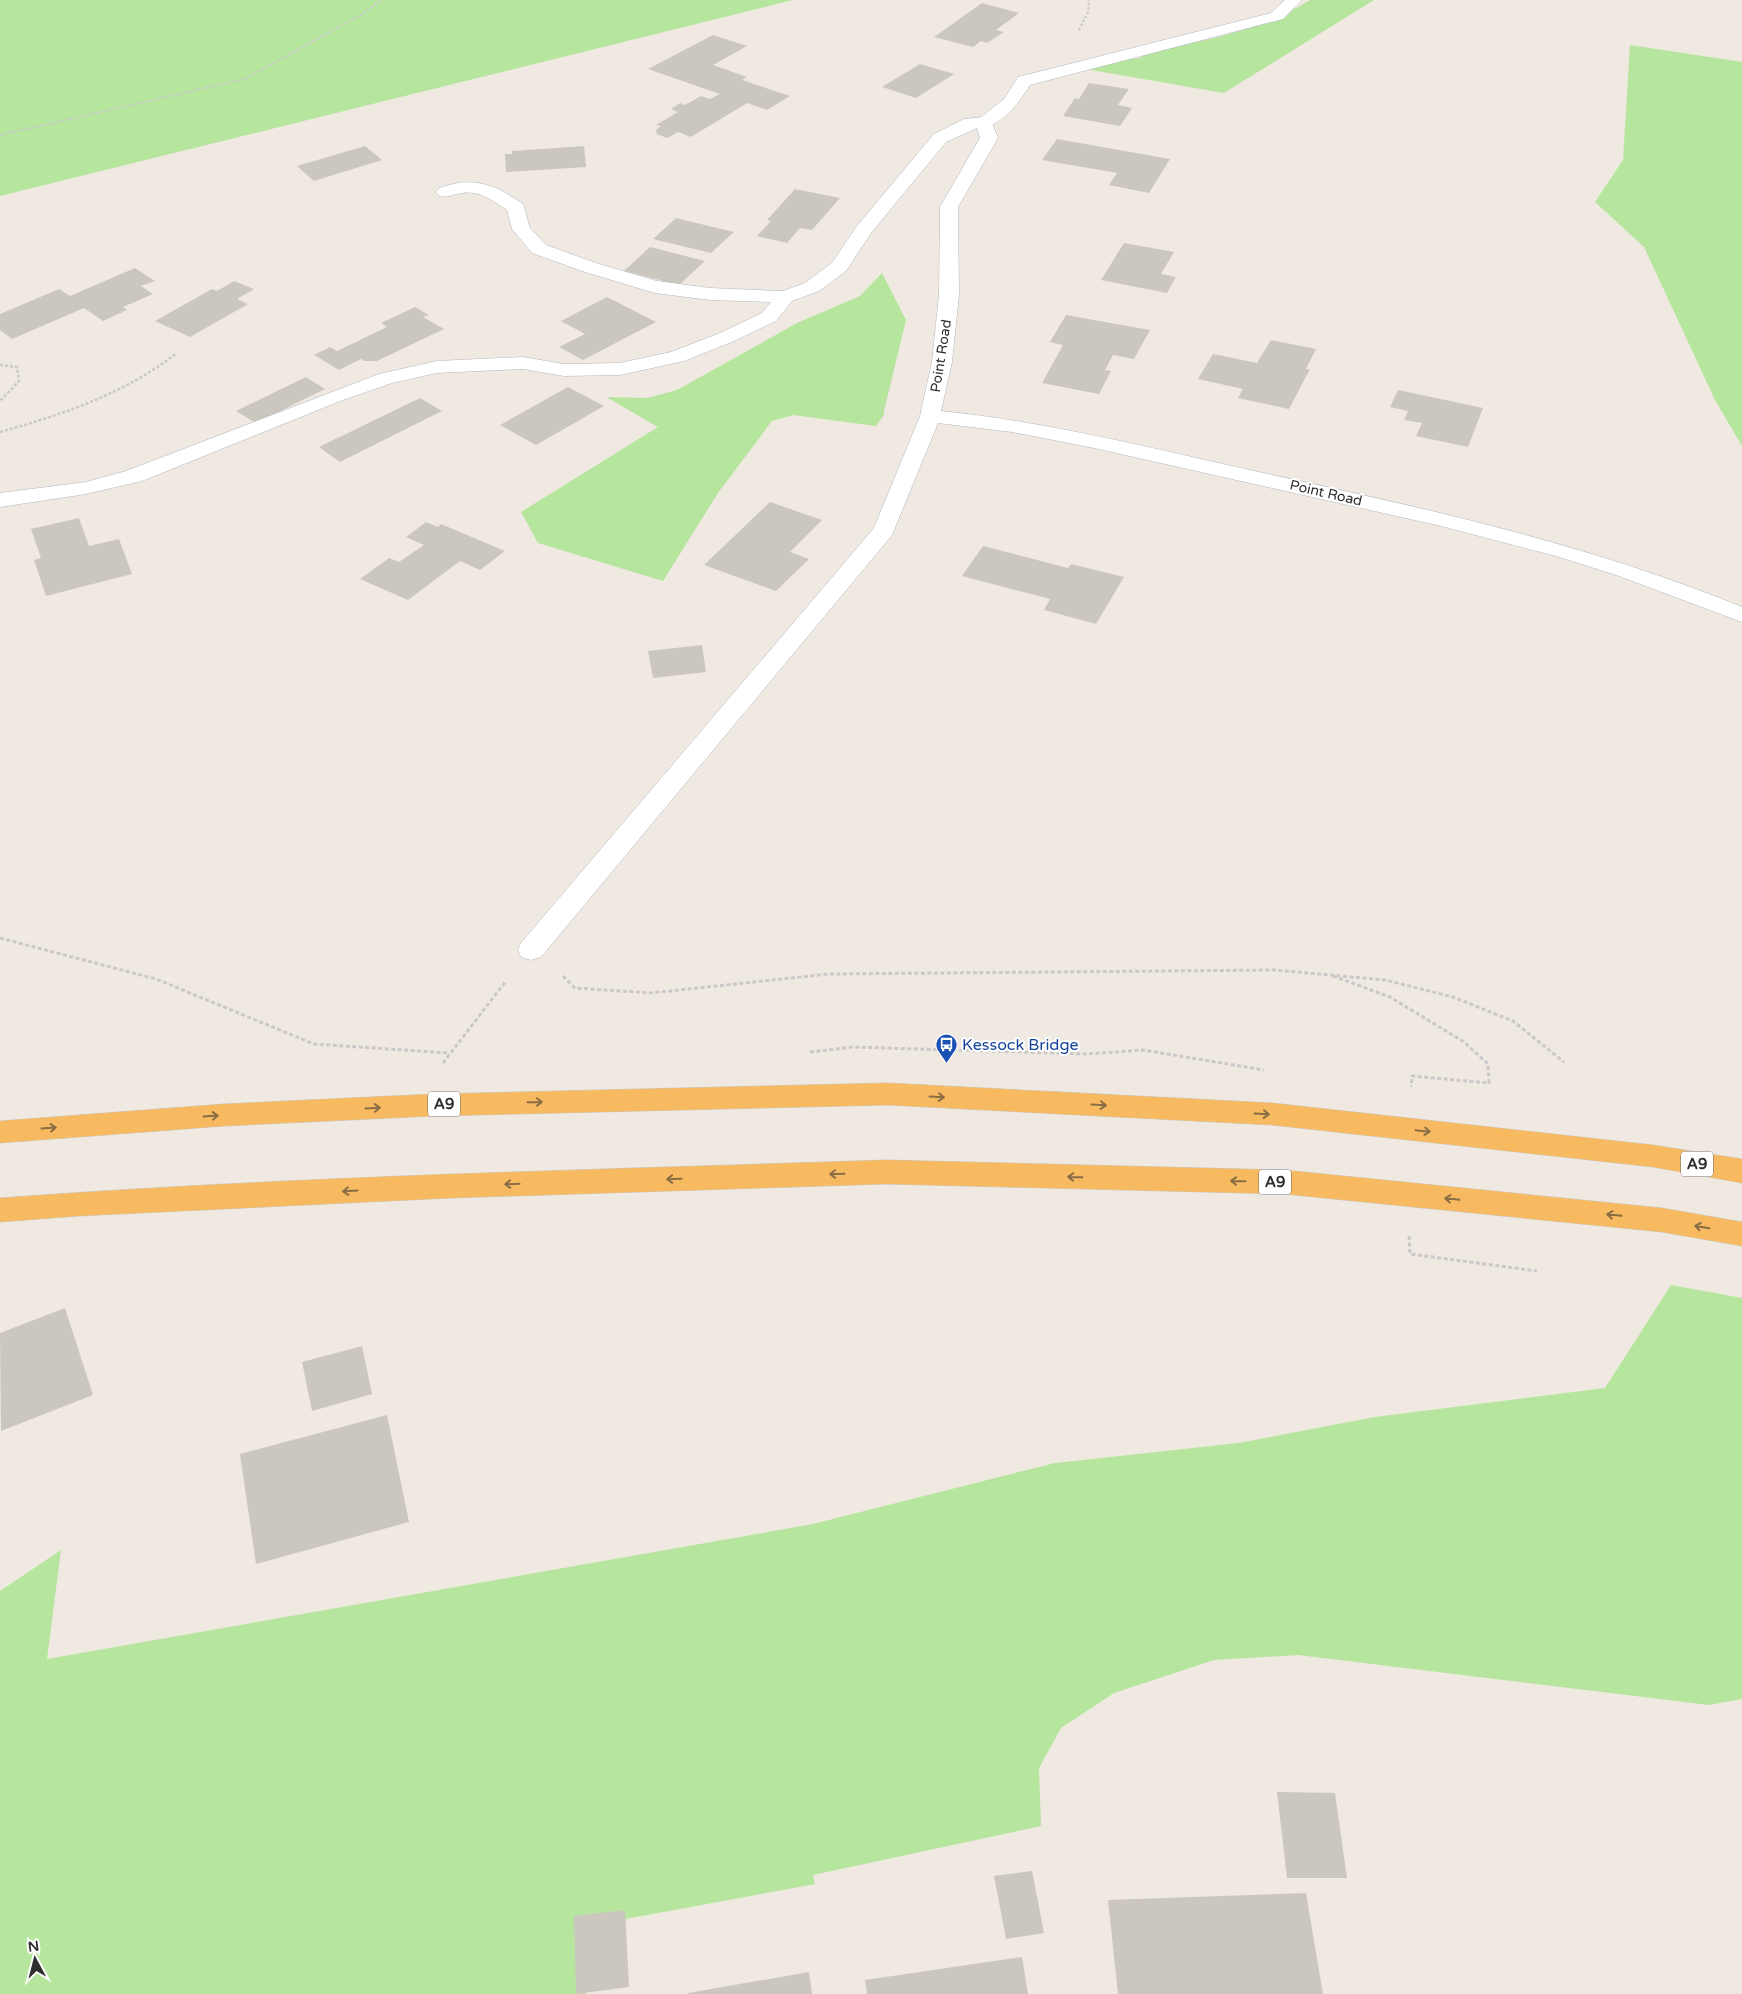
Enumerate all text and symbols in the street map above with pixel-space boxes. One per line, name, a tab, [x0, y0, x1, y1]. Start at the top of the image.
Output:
street label: Point Road	[927, 318, 955, 394]
street label: Point Road	[1288, 476, 1364, 510]
bus stop icon: Kessock Bridge	[934, 1033, 958, 1064]
place label: Kessock Bridge	[962, 1035, 1079, 1055]
road number: A9	[428, 1092, 460, 1116]
one-way arrow	[929, 1092, 945, 1101]
one-way arrow	[527, 1097, 543, 1107]
one-way arrow	[1091, 1101, 1107, 1110]
one-way arrow	[365, 1103, 381, 1112]
one-way arrow	[1253, 1109, 1269, 1118]
one-way arrow	[202, 1112, 218, 1121]
one-way arrow	[40, 1124, 56, 1133]
one-way arrow	[1415, 1126, 1431, 1136]
road number: A9	[1681, 1152, 1713, 1176]
one-way arrow	[829, 1169, 846, 1179]
road number: A9	[1259, 1170, 1291, 1194]
one-way arrow	[1068, 1172, 1084, 1182]
one-way arrow	[667, 1174, 683, 1184]
one-way arrow	[1230, 1176, 1246, 1186]
one-way arrow	[504, 1179, 520, 1189]
one-way arrow	[342, 1186, 358, 1196]
one-way arrow	[1444, 1194, 1460, 1204]
one-way arrow	[1606, 1211, 1622, 1220]
one-way arrow	[1694, 1222, 1710, 1232]
north arrow	[10, 1934, 60, 1984]
text: N	[27, 1937, 40, 1956]

